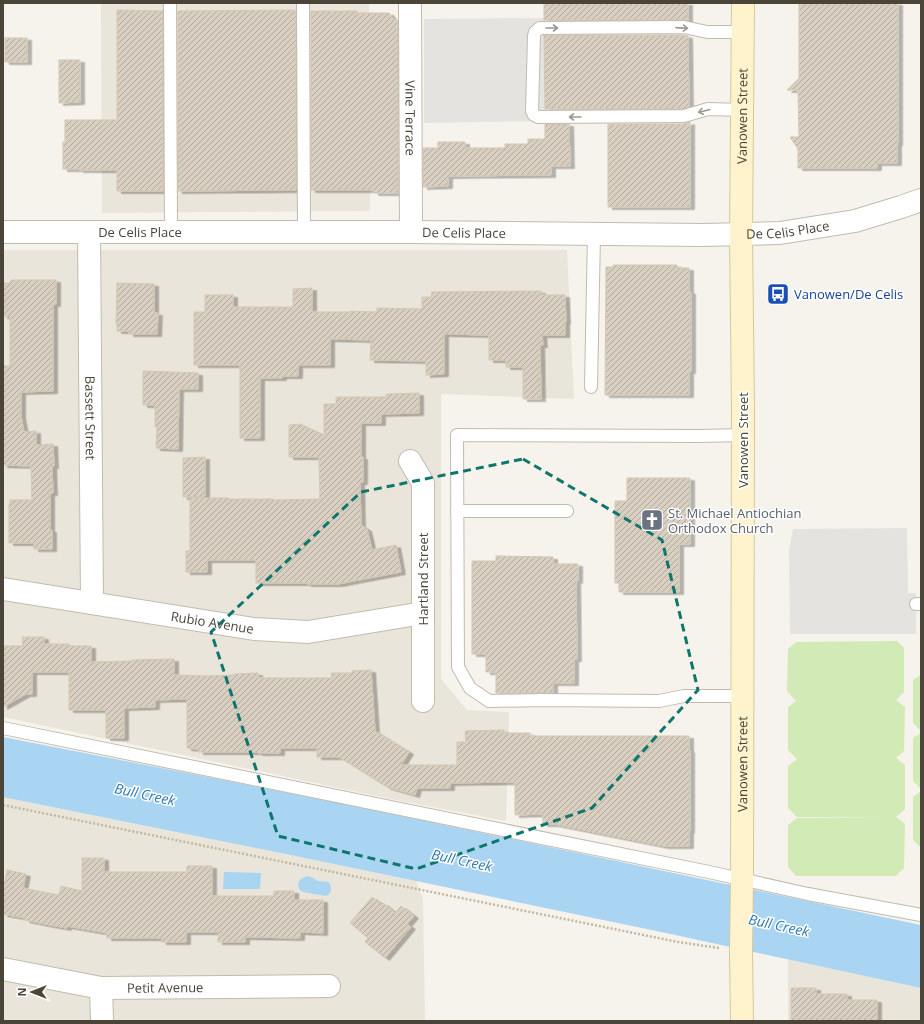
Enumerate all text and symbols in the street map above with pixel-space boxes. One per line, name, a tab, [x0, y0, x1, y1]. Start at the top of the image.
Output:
one-way arrow	[545, 24, 558, 32]
one-way arrow	[675, 24, 688, 31]
street label: Vanowen Street	[733, 68, 751, 164]
street label: Vine Terrace	[401, 80, 420, 156]
one-way arrow	[698, 108, 711, 115]
one-way arrow	[569, 113, 582, 121]
street label: De Celis Place	[746, 216, 831, 243]
street label: De Celis Place	[98, 223, 182, 241]
street label: De Celis Place	[422, 223, 506, 242]
bus stop icon: Vanowen/De Celis	[765, 281, 791, 307]
place label: Vanowen/De Celis	[794, 285, 903, 303]
street label: Bassett Street	[81, 376, 100, 461]
street label: Vanowen Street	[734, 392, 752, 488]
place label: St. Michael Antiochian Orthodox Church	[668, 504, 802, 537]
church icon: St. Michael Antiochian Orthodox Church	[639, 507, 665, 533]
street label: Hartland Street	[414, 532, 432, 625]
street label: Rubio Avenue	[170, 607, 255, 638]
street label: Vanowen Street	[733, 716, 751, 812]
water label: Bull Creek	[113, 778, 178, 810]
water label: Bull Creek	[430, 844, 495, 876]
water label: Bull Creek	[747, 909, 812, 941]
north arrow	[12, 972, 52, 1012]
street label: Petit Avenue	[127, 978, 203, 997]
text: N	[14, 988, 29, 996]

